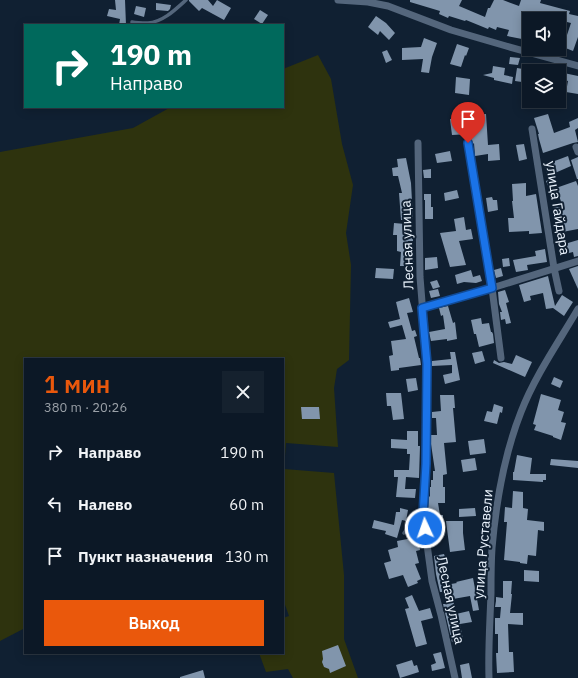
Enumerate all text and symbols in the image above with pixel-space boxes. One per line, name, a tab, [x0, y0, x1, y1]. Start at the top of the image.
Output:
map controls	[522, 12, 566, 108]
button: sound	[522, 12, 566, 56]
text: 190 m	[110, 36, 192, 73]
icon: right	[44, 40, 96, 92]
button: layers	[522, 64, 566, 108]
text: Направо	[110, 72, 183, 95]
pin	[451, 102, 485, 143]
icon: arrive	[457, 108, 479, 130]
street label: улица Гайдара	[542, 160, 574, 257]
street label: Лесная улица	[396, 199, 418, 290]
text: 1 мин	[44, 368, 110, 400]
button: close	[222, 371, 264, 413]
text: 380 m · 20:26	[44, 399, 127, 416]
icon: right	[44, 441, 66, 463]
text: Направо	[78, 443, 141, 462]
text: 190 m	[220, 443, 264, 462]
street label: улица Руставели	[469, 488, 497, 600]
icon: left	[44, 493, 66, 515]
text: Налево	[78, 495, 132, 514]
text: 60 m	[229, 495, 264, 514]
position arrow	[404, 507, 446, 549]
icon: arrive	[44, 545, 66, 567]
text: Пункт назначения	[78, 547, 213, 566]
text: 130 m	[225, 547, 269, 566]
street label: Лесная улица	[433, 554, 469, 646]
button: Выход	[44, 600, 264, 646]

